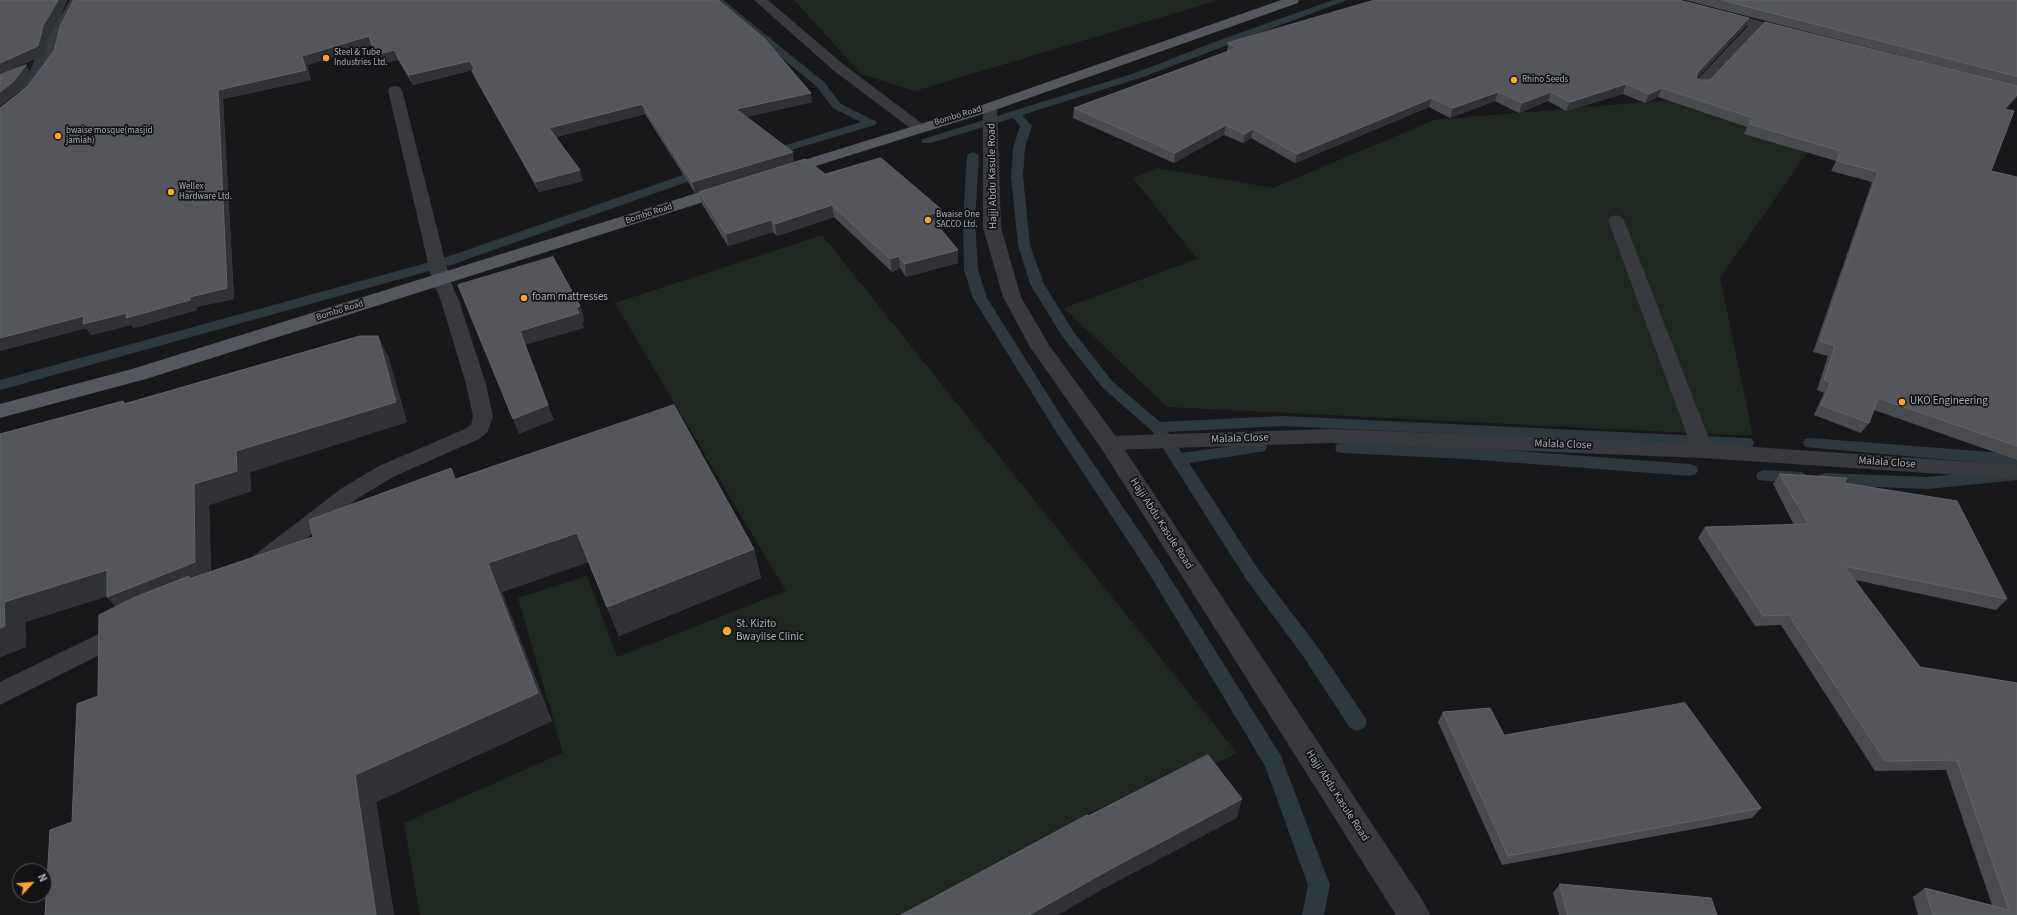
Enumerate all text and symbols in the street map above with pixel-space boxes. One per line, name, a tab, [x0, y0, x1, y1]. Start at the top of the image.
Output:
place label: Steel & Tube Industries Ltd.	[334, 48, 388, 69]
marker: Steel & Tube Industries Ltd.	[321, 53, 331, 63]
marker: Rhino Seeds	[1509, 75, 1519, 85]
place label: Rhino Seeds	[1522, 75, 1568, 85]
street label: Bombo Road	[933, 104, 983, 128]
street label: Hajji Abdu Kasule Road	[985, 123, 1001, 229]
place label: bwaise mosque(masjid jamiah)	[66, 126, 152, 147]
marker: bwaise mosque(masjid jamiah)	[53, 131, 63, 141]
place label: Wellex Hardware Ltd.	[179, 182, 232, 203]
marker: Wellex Hardware Ltd.	[166, 187, 176, 197]
street label: Bombo Road	[624, 201, 674, 227]
place label: Bwaise One SACCO Ltd.	[936, 210, 980, 231]
marker: Bwaise One SACCO Ltd.	[923, 215, 933, 225]
place label: foam mattresses	[532, 291, 608, 305]
marker: foam mattresses	[519, 293, 529, 303]
street label: Bombo Road	[315, 299, 365, 323]
place label: UKO Engineering	[1910, 395, 1988, 409]
marker: UKO Engineering	[1897, 397, 1907, 407]
street label: Malala Close	[1211, 431, 1269, 447]
street label: Malala Close	[1534, 437, 1592, 453]
street label: Malala Close	[1858, 454, 1916, 472]
street label: Hajji Abdu Kasule Road	[1127, 476, 1195, 572]
place label: St. Kizito Bwayiise Clinic	[736, 618, 804, 644]
marker: St. Kizito Bwayiise Clinic	[721, 625, 733, 637]
street label: Hajji Abdu Kasule Road	[1303, 748, 1371, 844]
north arrow	[12, 863, 52, 903]
text: N	[34, 871, 51, 885]

